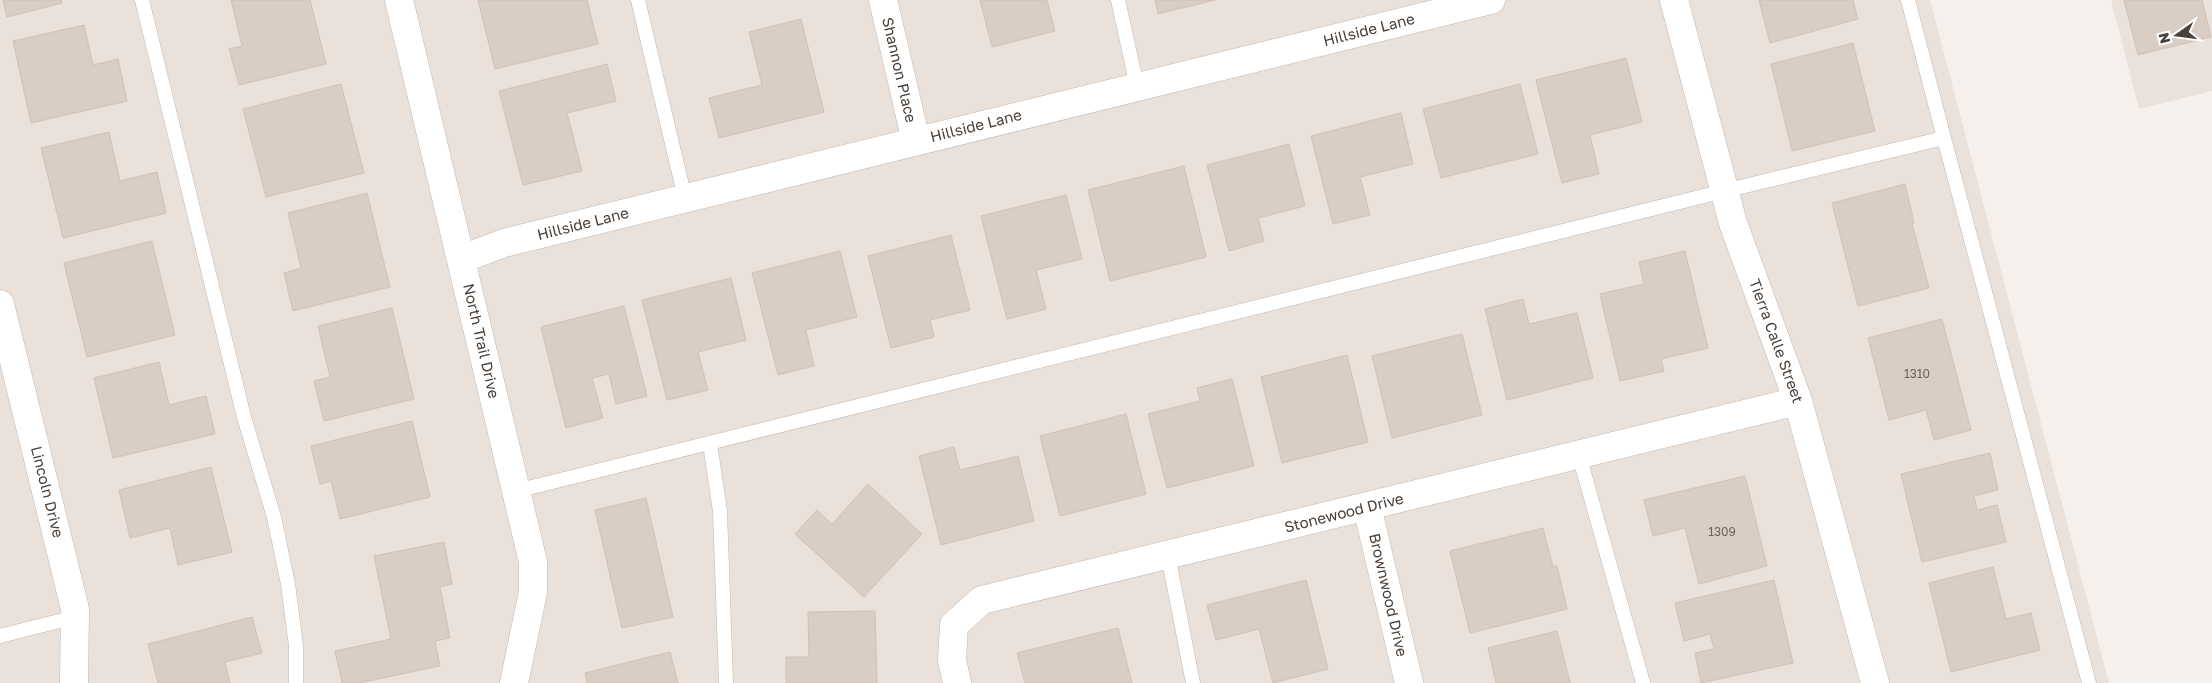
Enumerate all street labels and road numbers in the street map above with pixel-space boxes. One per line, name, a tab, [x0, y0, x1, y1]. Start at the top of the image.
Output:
street label: Hillside Lane	[1321, 9, 1417, 49]
street label: Shannon Place	[879, 15, 921, 125]
street label: Hillside Lane	[928, 105, 1024, 145]
street label: Hillside Lane	[535, 203, 631, 243]
street label: Tierra Calle Street	[1746, 276, 1808, 405]
street label: North Trail Drive	[460, 282, 504, 400]
street label: Lincoln Drive	[28, 444, 68, 540]
street label: Stonewood Drive	[1282, 488, 1406, 536]
street label: Brownwood Drive	[1366, 531, 1412, 658]

